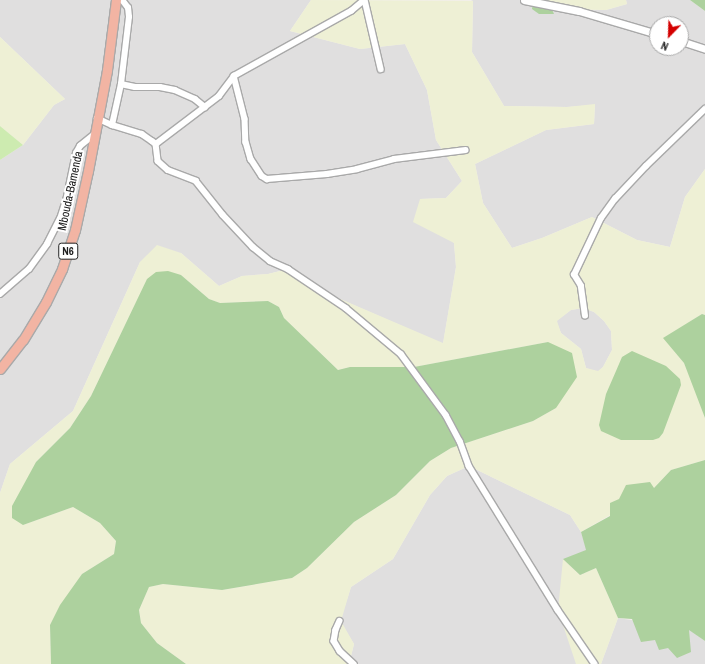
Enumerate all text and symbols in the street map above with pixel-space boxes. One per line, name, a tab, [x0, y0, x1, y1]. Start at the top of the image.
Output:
north arrow	[649, 16, 689, 56]
text: N	[659, 38, 670, 54]
street label: Mbouda-Bamenda	[56, 150, 86, 232]
road number: N6	[58, 242, 78, 260]

